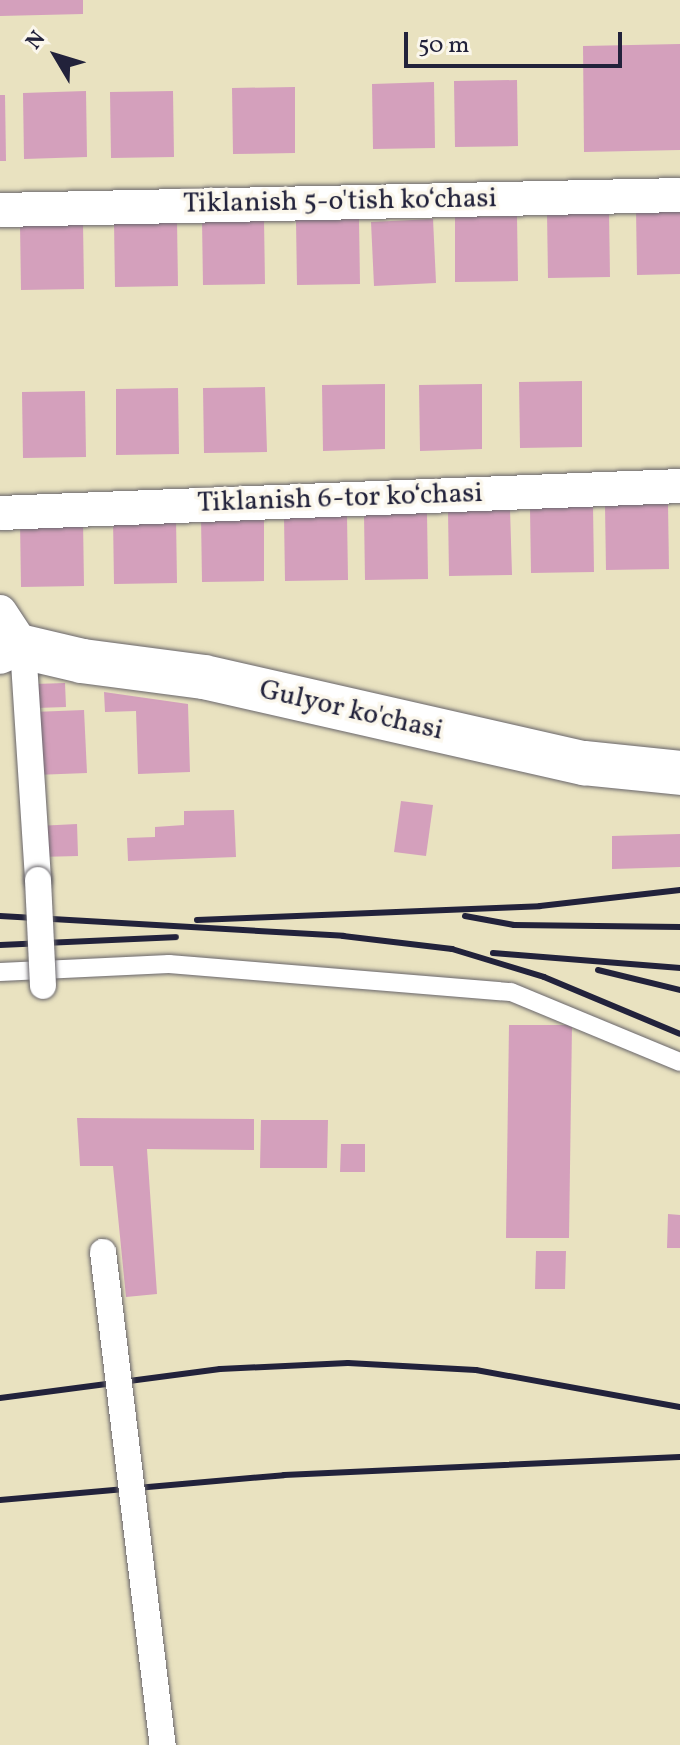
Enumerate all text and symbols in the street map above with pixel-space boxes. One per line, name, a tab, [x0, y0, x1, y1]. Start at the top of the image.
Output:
north arrow	[16, 16, 96, 96]
scale bar	[408, 16, 626, 66]
text: N	[20, 25, 54, 57]
text: 50 m	[418, 29, 470, 63]
street label: Tiklanish 5-o'tish ko‘chasi	[183, 182, 497, 222]
street label: Tiklanish 6-tor ko‘chasi	[197, 477, 483, 521]
street label: Gulyor ko'chasi	[256, 674, 446, 748]

